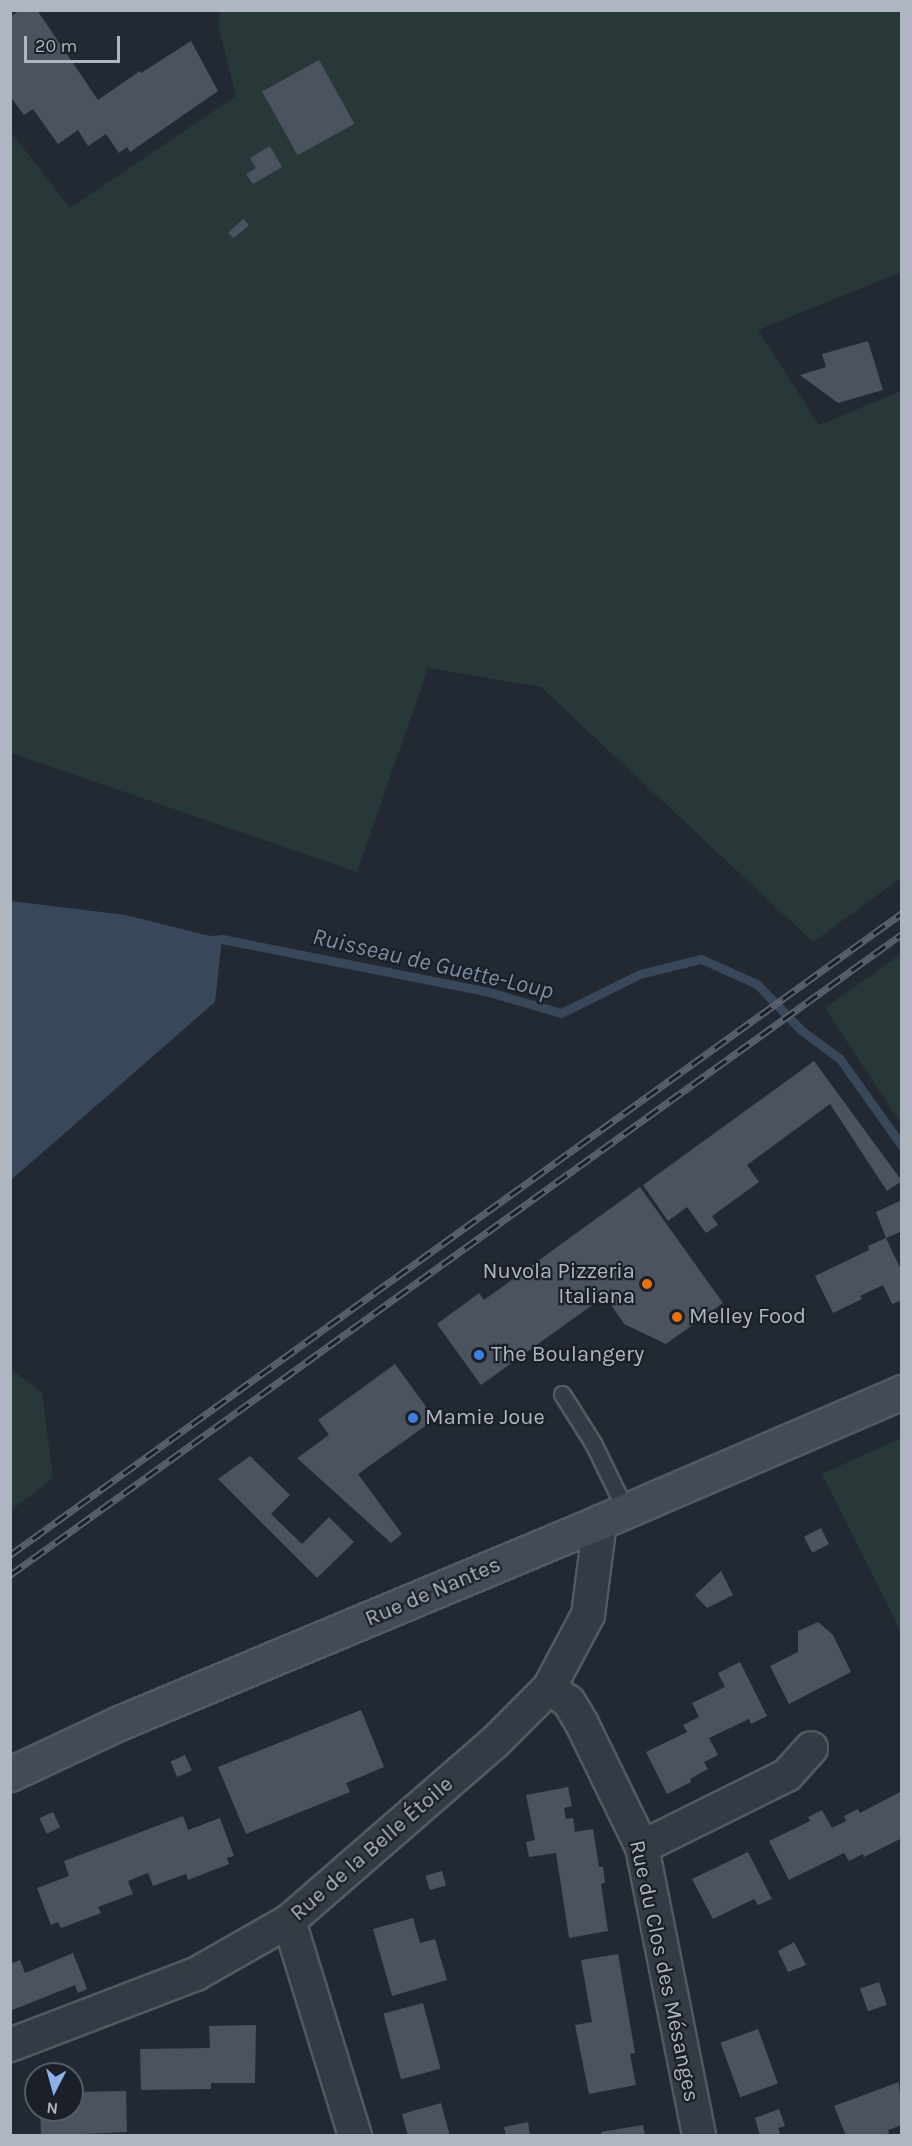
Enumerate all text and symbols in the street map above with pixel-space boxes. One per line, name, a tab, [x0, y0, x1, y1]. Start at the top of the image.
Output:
scale bar	[27, 24, 123, 62]
text: 20 m	[35, 35, 77, 57]
water label: Ruisseau de Guette-Loup	[310, 922, 556, 1006]
place label: Nuvola Pizzeria Italiana	[483, 1258, 635, 1310]
marker: Nuvola Pizzeria Italiana	[640, 1277, 654, 1291]
place label: Melley Food	[689, 1304, 806, 1330]
marker: Melley Food	[670, 1310, 684, 1324]
place label: The Boulangery	[491, 1342, 644, 1368]
marker: The Boulangery	[472, 1348, 486, 1362]
place label: Mamie Joue	[425, 1405, 545, 1431]
marker: Mamie Joue	[406, 1411, 420, 1425]
street label: Rue de Nantes	[361, 1552, 505, 1632]
street label: Rue de la Belle Étoile	[285, 1771, 459, 1927]
street label: Rue du Clos des Mésanges	[623, 1838, 705, 2104]
north arrow	[24, 2062, 84, 2122]
text: N	[46, 2098, 59, 2118]

